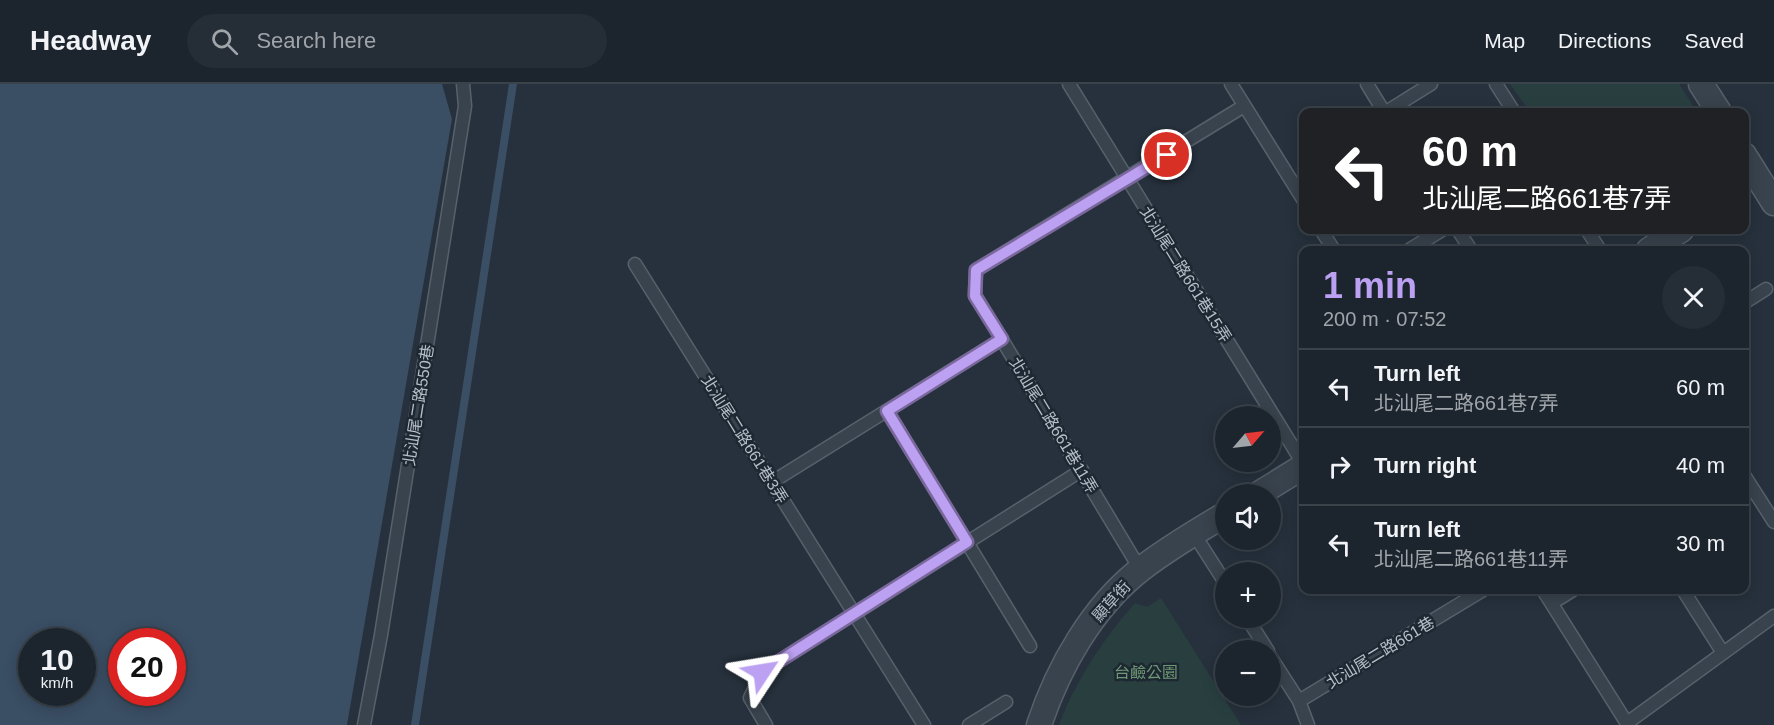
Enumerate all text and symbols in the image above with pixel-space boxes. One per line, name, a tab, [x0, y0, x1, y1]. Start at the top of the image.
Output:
search box	[187, 14, 607, 68]
text: Headway	[30, 25, 151, 56]
icon: search	[208, 25, 241, 58]
text: Search here	[256, 28, 376, 53]
text: Map	[1484, 29, 1525, 52]
text: Directions	[1558, 29, 1651, 52]
text: Saved	[1684, 29, 1744, 52]
text: 60 m	[1422, 128, 1518, 175]
pin	[1141, 129, 1192, 180]
icon: left	[1323, 132, 1401, 210]
icon: arrive	[1150, 138, 1183, 171]
text: 北汕尾二路661巷7弄	[1422, 184, 1671, 214]
street label: 北汕尾二路661巷15弄	[1137, 203, 1234, 345]
text: 1 min	[1323, 265, 1417, 306]
button: close	[1662, 266, 1725, 329]
text: 200 m · 07:52	[1323, 308, 1446, 330]
street label: 北汕尾二路550巷	[401, 343, 436, 467]
street label: 北汕尾二路661巷11弄	[1006, 354, 1101, 496]
text: Turn left	[1374, 361, 1460, 386]
street label: 北汕尾二路661巷3弄	[698, 372, 791, 506]
icon: left	[1323, 372, 1356, 405]
text: 60 m	[1676, 375, 1725, 400]
text: 北汕尾二路661巷7弄	[1374, 392, 1559, 414]
north arrow	[1215, 406, 1281, 472]
map controls	[1215, 406, 1281, 706]
icon: right	[1323, 450, 1356, 483]
text: Turn right	[1374, 453, 1476, 478]
text: 40 m	[1676, 453, 1725, 478]
button: sound	[1215, 484, 1281, 550]
text: Turn left	[1374, 517, 1460, 542]
icon: left	[1323, 528, 1356, 561]
text: 30 m	[1676, 531, 1725, 556]
text: 北汕尾二路661巷11弄	[1374, 548, 1568, 570]
button: +	[1215, 562, 1281, 628]
street label: 顯草街	[1089, 578, 1134, 625]
street label: 北汕尾二路661巷	[1323, 614, 1437, 691]
speed limit sign: 20	[108, 628, 186, 706]
position arrow	[730, 640, 794, 704]
button: −	[1215, 640, 1281, 706]
text: 10	[40, 643, 74, 676]
park label: 台鹼公園	[1114, 664, 1178, 681]
text: km/h	[41, 674, 73, 691]

